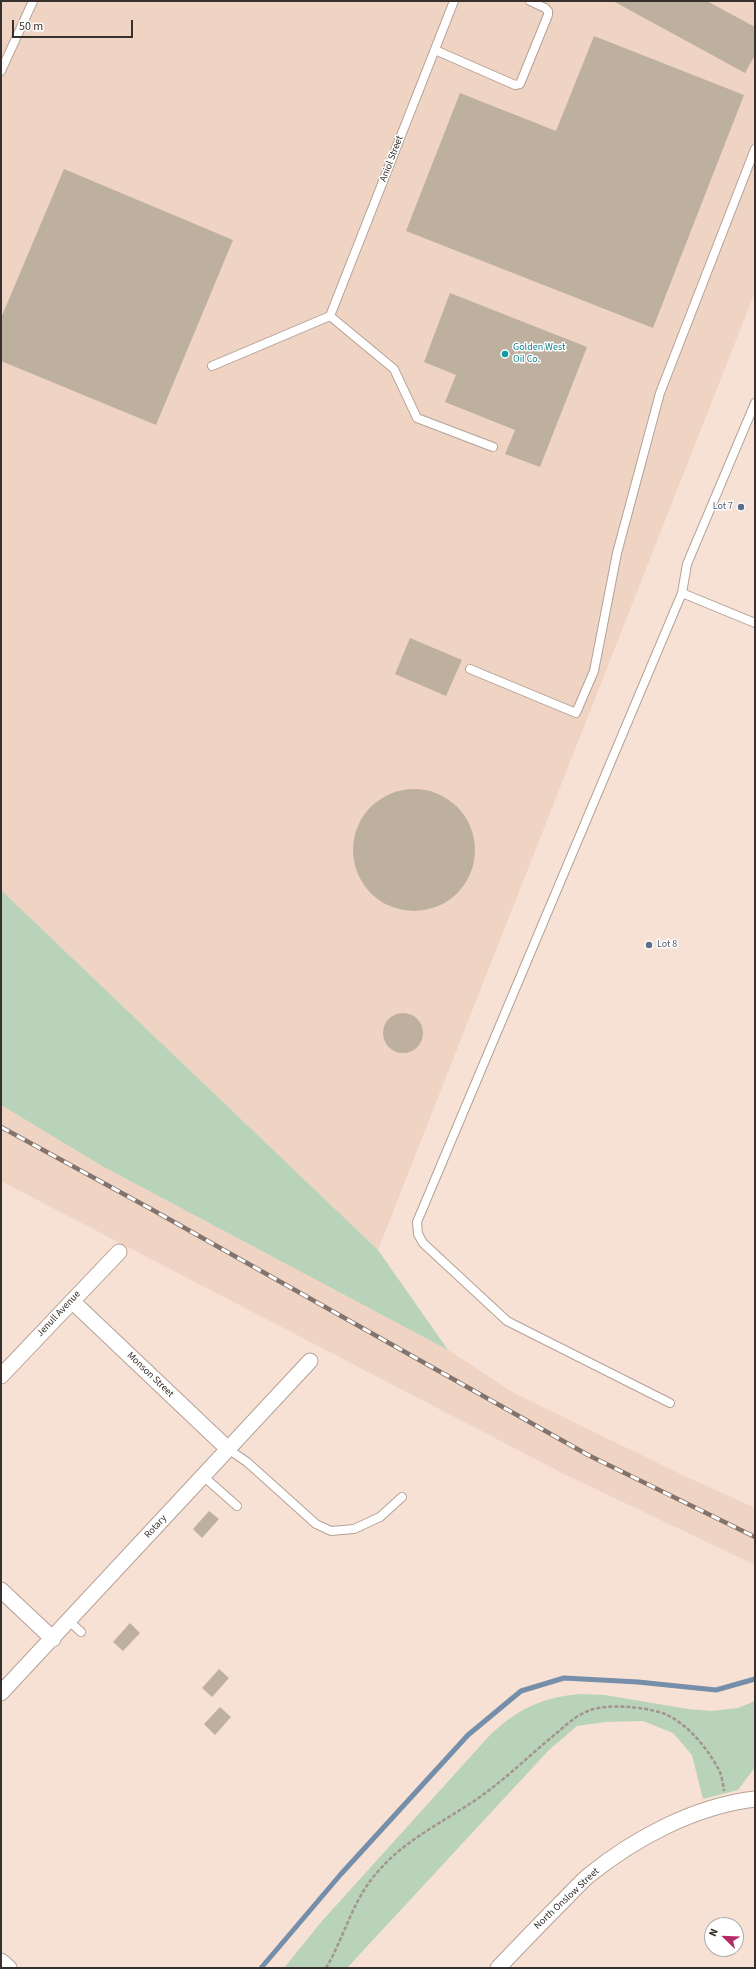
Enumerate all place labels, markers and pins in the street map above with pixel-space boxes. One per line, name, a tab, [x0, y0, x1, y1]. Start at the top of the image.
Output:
place label: Golden West Oil Co.	[513, 342, 565, 366]
marker: Golden West Oil Co.	[500, 349, 510, 359]
place label: Lot 7	[713, 501, 733, 513]
marker: Lot 7	[736, 502, 746, 512]
place label: Lot 8	[657, 939, 677, 951]
marker: Lot 8	[644, 940, 654, 950]

